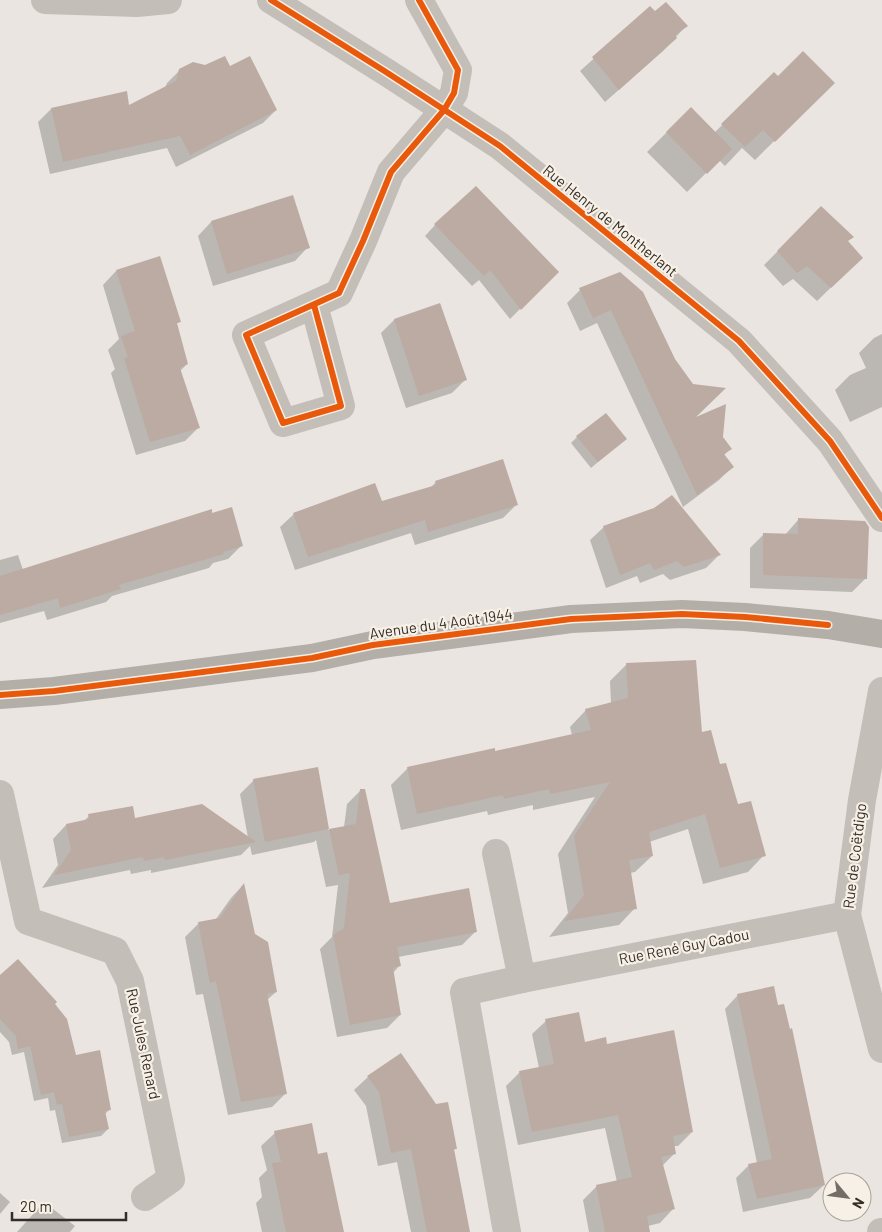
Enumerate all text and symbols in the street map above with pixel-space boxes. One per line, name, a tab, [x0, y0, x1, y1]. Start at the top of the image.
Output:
street label: Rue Henry de Montherlant	[540, 160, 681, 280]
street label: Avenue du 4 Août 1944	[368, 604, 514, 642]
street label: Rue de Coëtdigo	[839, 802, 869, 910]
street label: Rue René Guy Cadou	[617, 925, 751, 967]
street label: Rue Jules Renard	[123, 987, 165, 1101]
north arrow	[822, 1172, 872, 1222]
scale bar	[12, 1190, 126, 1222]
text: N	[849, 1195, 868, 1212]
text: 20 m	[20, 1197, 52, 1215]

